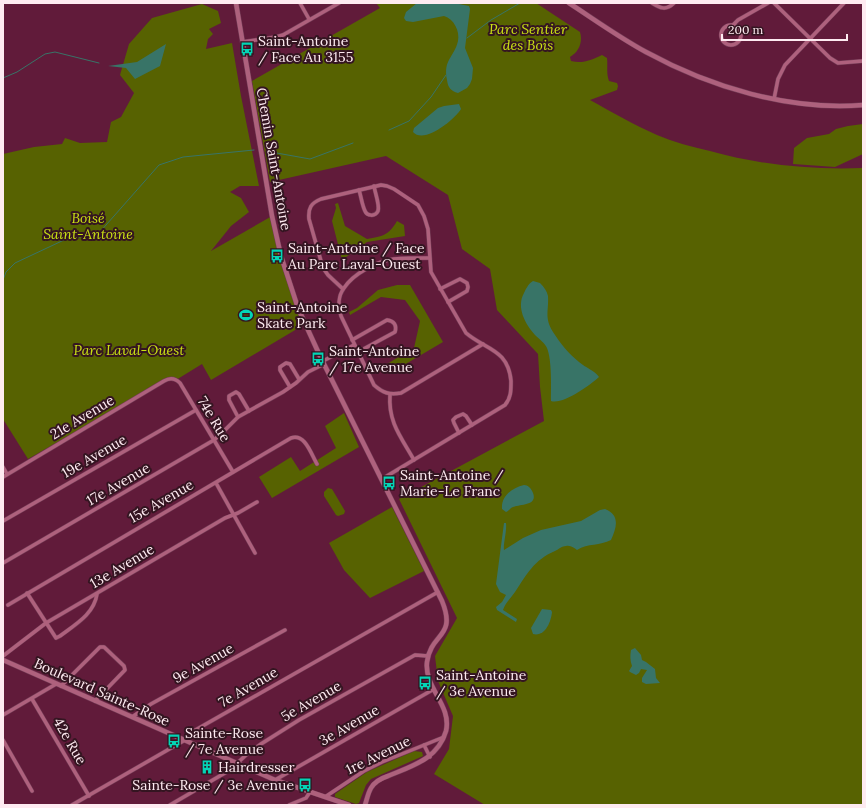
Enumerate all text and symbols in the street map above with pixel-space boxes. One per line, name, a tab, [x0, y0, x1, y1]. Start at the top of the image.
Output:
scale bar	[722, 16, 847, 42]
park label: Parc Sentier des Bois	[489, 20, 568, 54]
text: 200 m	[728, 22, 764, 37]
place label: Saint-Antoine / Face Au 3155	[258, 32, 353, 66]
bus stop icon: Saint-Antoine / Face Au 3155	[239, 41, 255, 57]
street label: Chemin Saint-Antoine	[253, 86, 295, 232]
park label: Boisé Saint-Antoine	[43, 209, 133, 243]
place label: Saint-Antoine / Face Au Parc Laval-Ouest	[287, 239, 425, 273]
bus stop icon: Saint-Antoine / Face Au Parc Laval-Ouest	[269, 248, 285, 264]
place label: Saint-Antoine Skate Park	[257, 298, 348, 332]
sports icon: Saint-Antoine Skate Park	[238, 307, 254, 323]
park label: Parc Laval-Ouest	[74, 341, 185, 359]
place label: Saint-Antoine / 17e Avenue	[329, 342, 420, 376]
bus stop icon: Saint-Antoine / 17e Avenue	[310, 351, 326, 367]
street label: 21e Avenue	[47, 391, 118, 443]
street label: 74e Rue	[193, 393, 235, 445]
street label: 19e Avenue	[58, 430, 130, 482]
street label: 17e Avenue	[83, 458, 153, 509]
place label: Saint-Antoine / Marie-Le Franc	[400, 466, 504, 500]
street label: 15e Avenue	[126, 475, 197, 527]
bus stop icon: Saint-Antoine / Marie-Le Franc	[381, 475, 397, 491]
street label: 13e Avenue	[87, 540, 158, 592]
street label: 9e Avenue	[169, 639, 237, 687]
street label: Boulevard Sainte-Rose	[31, 654, 173, 730]
street label: 7e Avenue	[215, 663, 281, 711]
place label: Saint-Antoine / 3e Avenue	[436, 666, 527, 700]
bus stop icon: Saint-Antoine / 3e Avenue	[417, 675, 433, 691]
street label: 5e Avenue	[278, 676, 345, 725]
street label: 3e Avenue	[316, 700, 383, 749]
street label: 42e Rue	[49, 714, 91, 768]
place label: Sainte-Rose / 7e Avenue	[185, 724, 264, 758]
street label: 1re Avenue	[343, 731, 414, 778]
bus stop icon: Sainte-Rose / 7e Avenue	[166, 733, 182, 749]
place label: Hairdresser	[218, 758, 294, 776]
building icon: Hairdresser	[199, 759, 215, 775]
place label: Sainte-Rose / 3e Avenue	[132, 776, 294, 794]
bus stop icon: Sainte-Rose / 3e Avenue	[297, 777, 313, 793]

